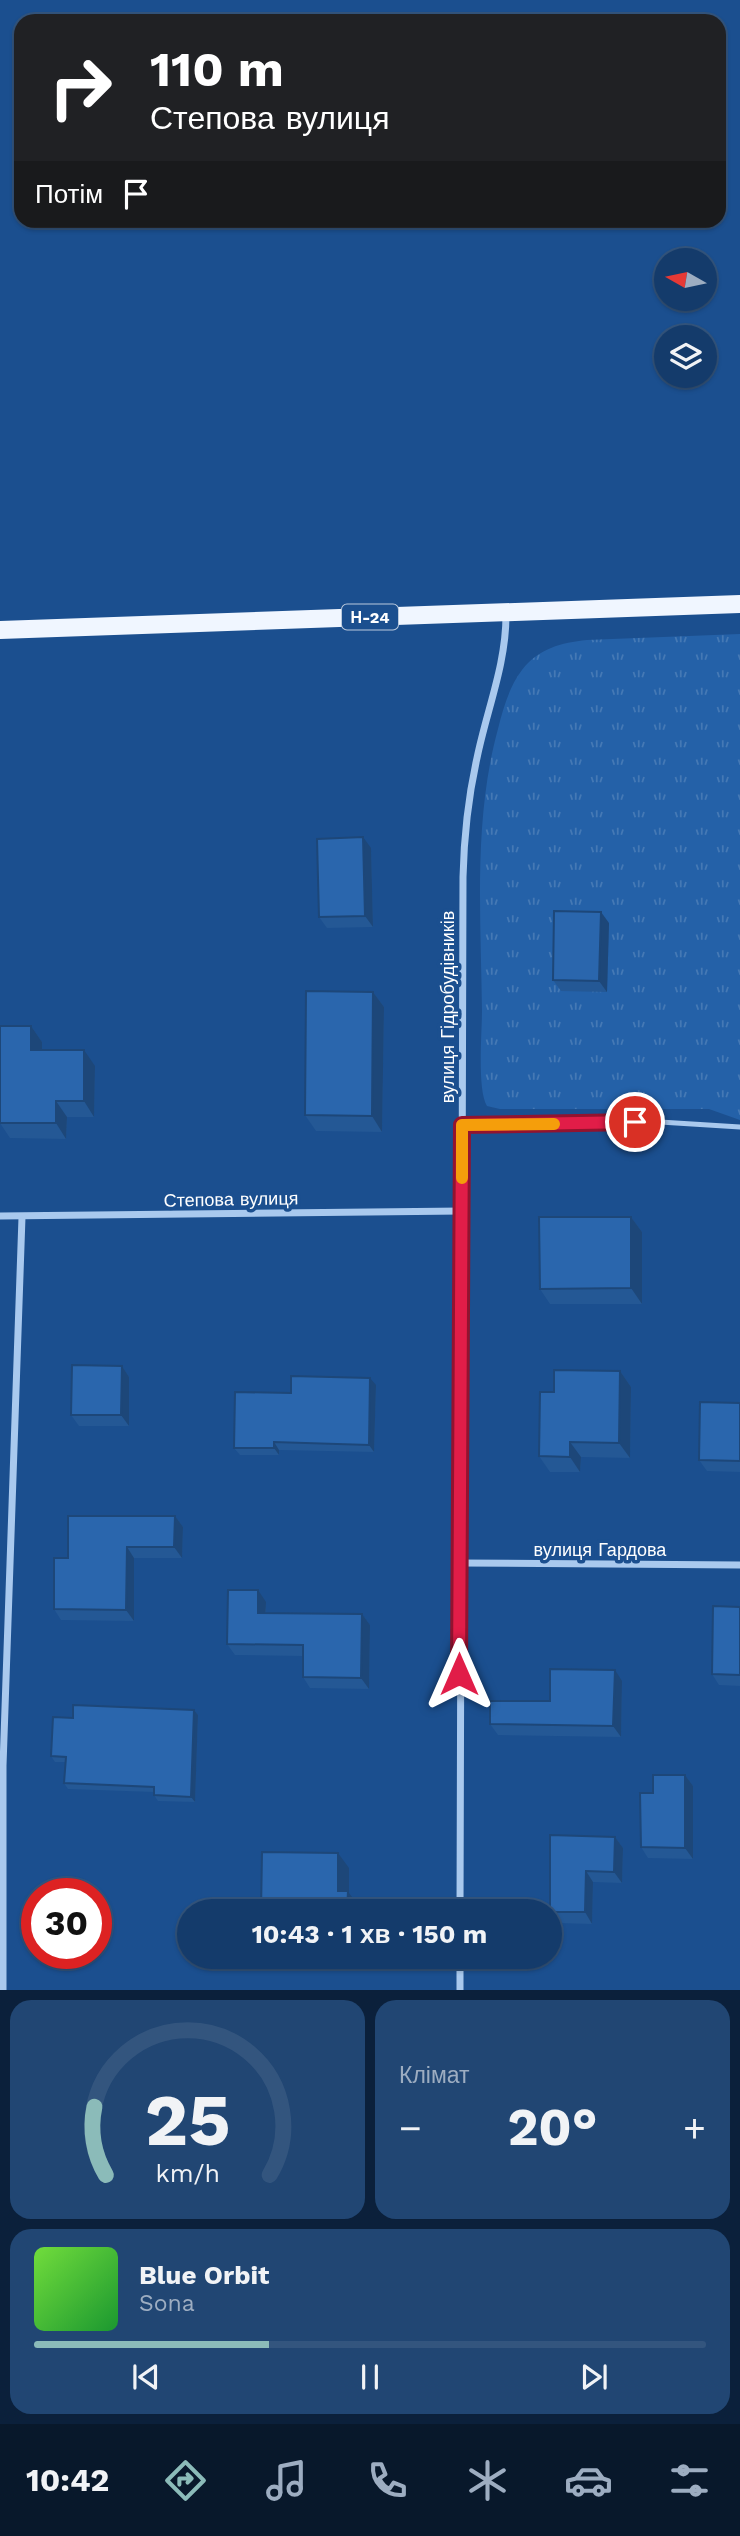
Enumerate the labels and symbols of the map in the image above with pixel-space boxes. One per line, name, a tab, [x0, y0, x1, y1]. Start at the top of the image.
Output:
north arrow	[654, 248, 718, 312]
road number: Н-24	[342, 604, 398, 630]
street label: вулиця Гідробудівників	[437, 911, 458, 1103]
pin	[605, 1092, 665, 1152]
street label: Степова вулиця	[163, 1187, 299, 1211]
street label: вулиця Гардова	[534, 1539, 667, 1560]
position arrow	[422, 1637, 496, 1711]
speed limit sign: 30	[21, 1878, 112, 1969]

